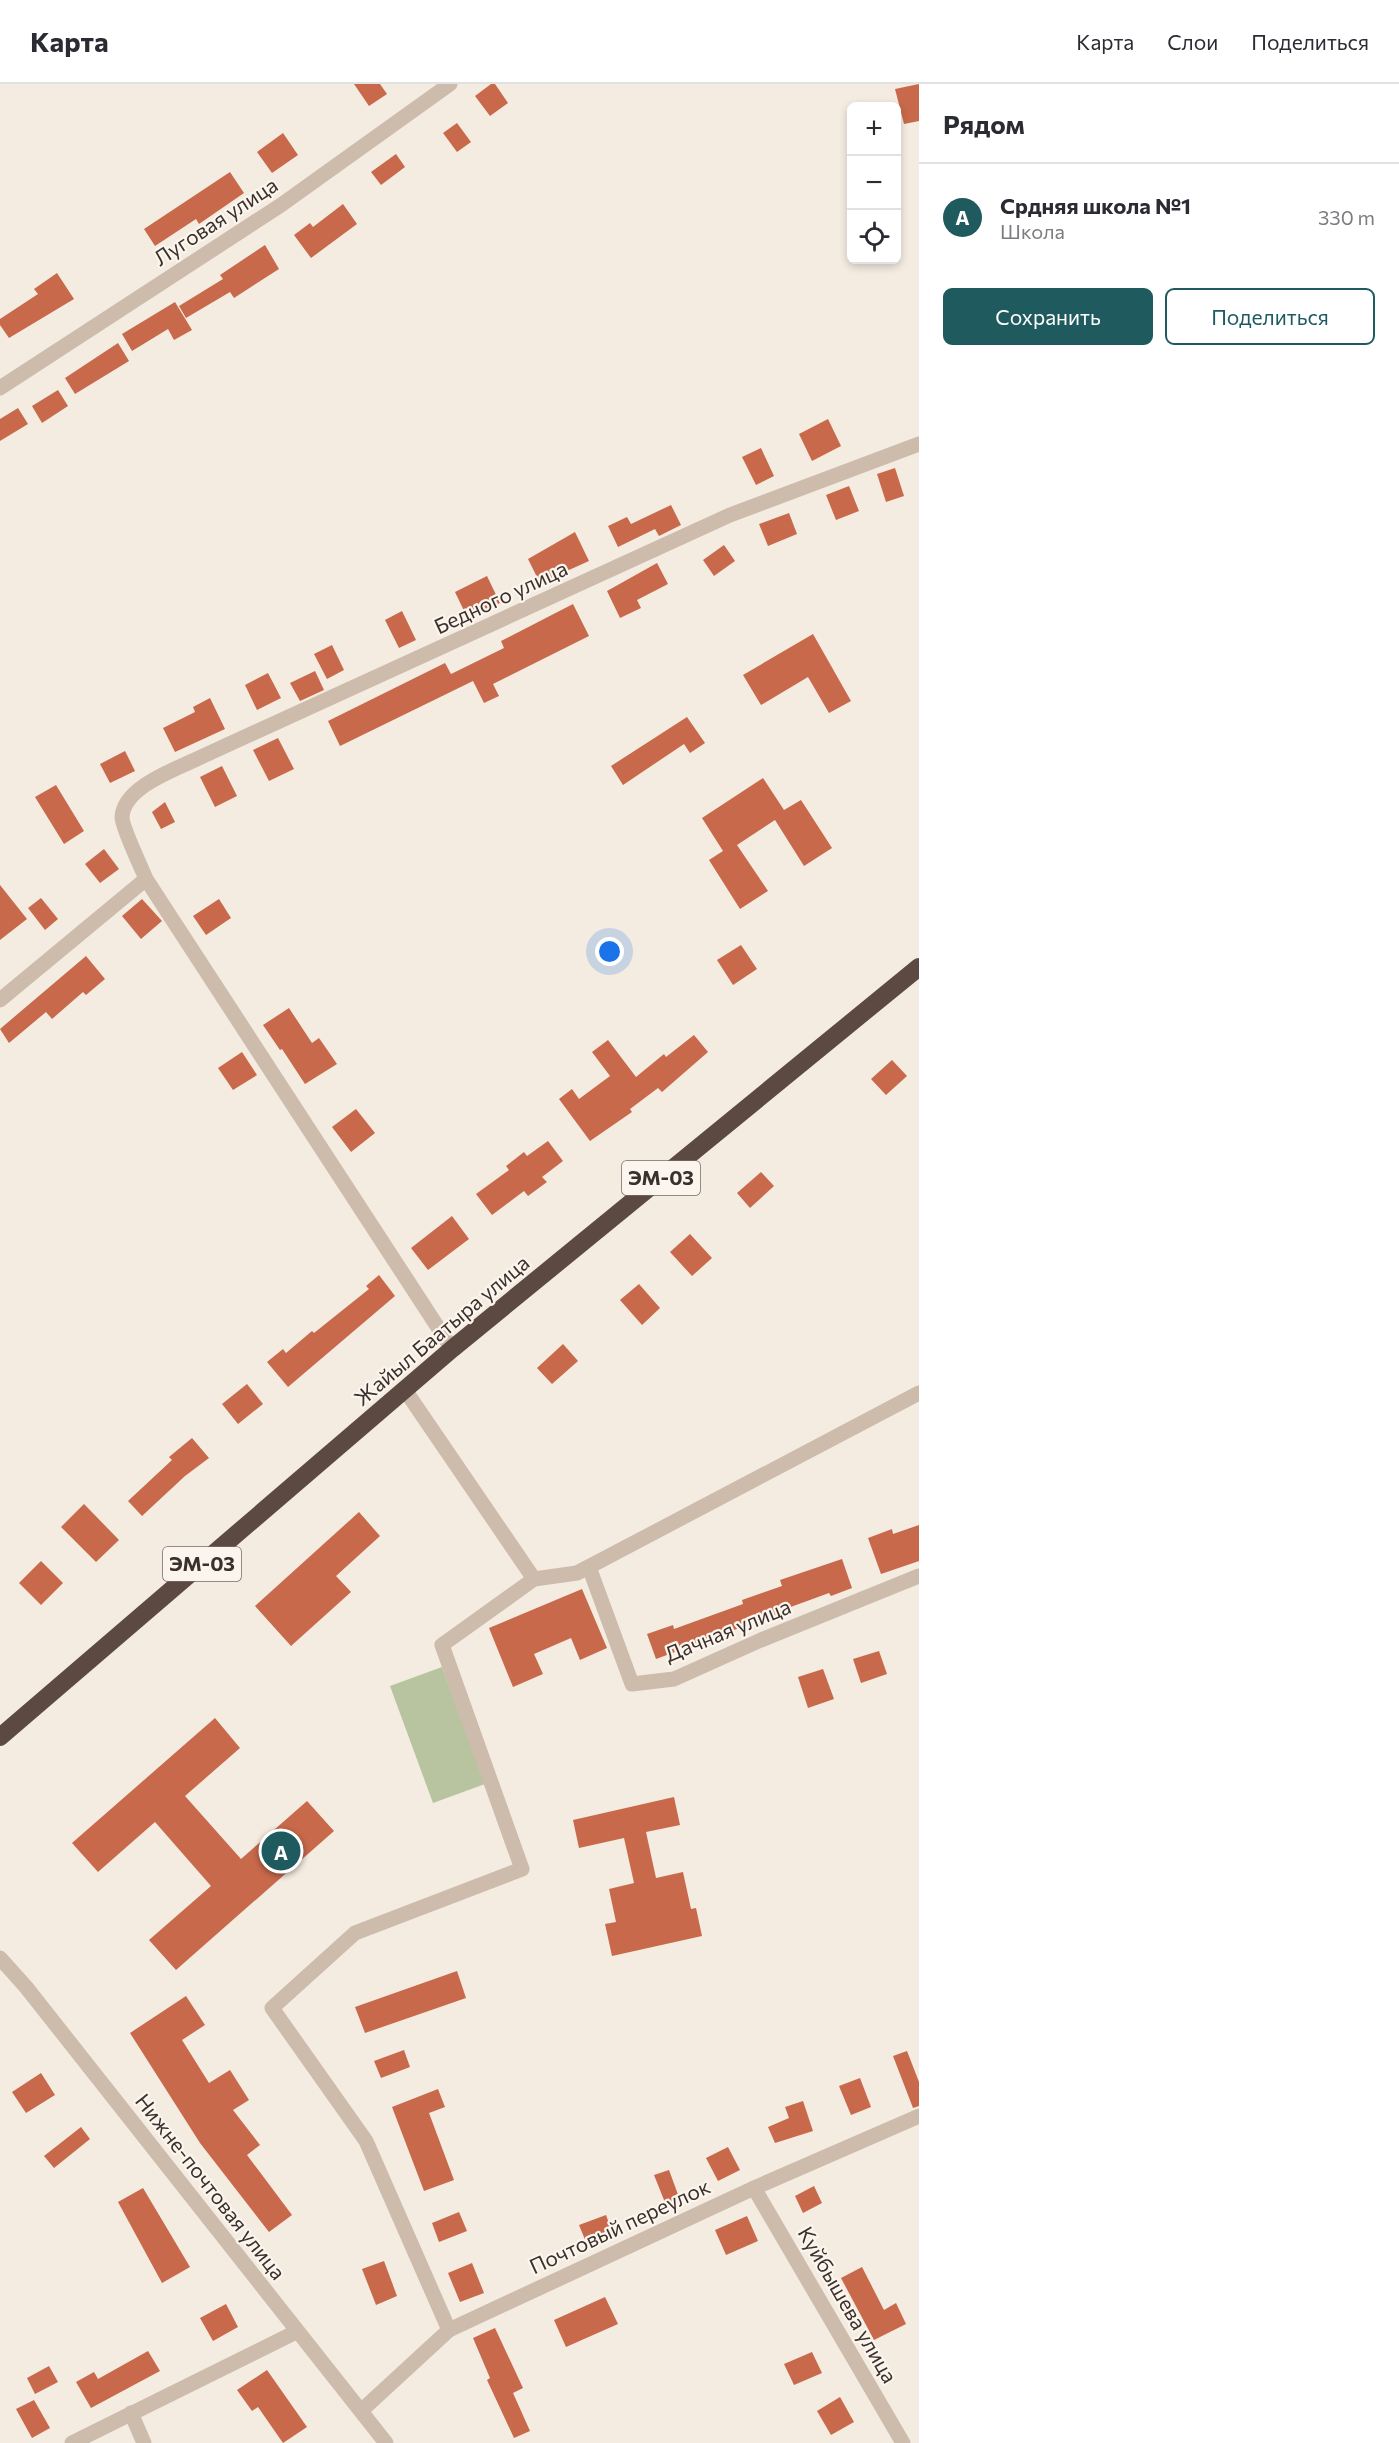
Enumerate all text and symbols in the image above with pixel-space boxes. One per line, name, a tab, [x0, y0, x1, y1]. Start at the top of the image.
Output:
text: Карта	[30, 24, 109, 58]
text: Карта	[1076, 29, 1134, 54]
text: Слои	[1167, 29, 1218, 54]
text: Поделиться	[1251, 29, 1369, 54]
map controls	[847, 102, 901, 264]
button: +	[847, 102, 901, 156]
text: Рядом	[943, 108, 1025, 139]
button: −	[847, 156, 901, 210]
street label: Луговая улица	[149, 171, 282, 270]
text: Срдняя школа №1	[1000, 192, 1191, 219]
text: A	[955, 205, 970, 229]
text: 330 m	[1318, 205, 1375, 229]
button: locate	[847, 210, 901, 264]
text: Школа	[1000, 219, 1065, 243]
button: Сохранить	[943, 288, 1153, 345]
button: Поделиться	[1165, 288, 1375, 345]
street label: Бедного улица	[430, 555, 571, 638]
your location	[595, 937, 624, 966]
road number: ЭМ-03	[622, 1161, 700, 1195]
street label: Жайыл Баатыра улица	[348, 1249, 534, 1410]
road number: ЭМ-03	[163, 1547, 241, 1581]
street label: Дачная улица	[661, 1593, 794, 1666]
pin: A	[262, 1828, 300, 1874]
street label: Нижне-почтовая улица	[131, 2088, 291, 2284]
street label: Почтовый переулок	[525, 2173, 714, 2278]
street label: Куйбышева улица	[793, 2222, 903, 2387]

